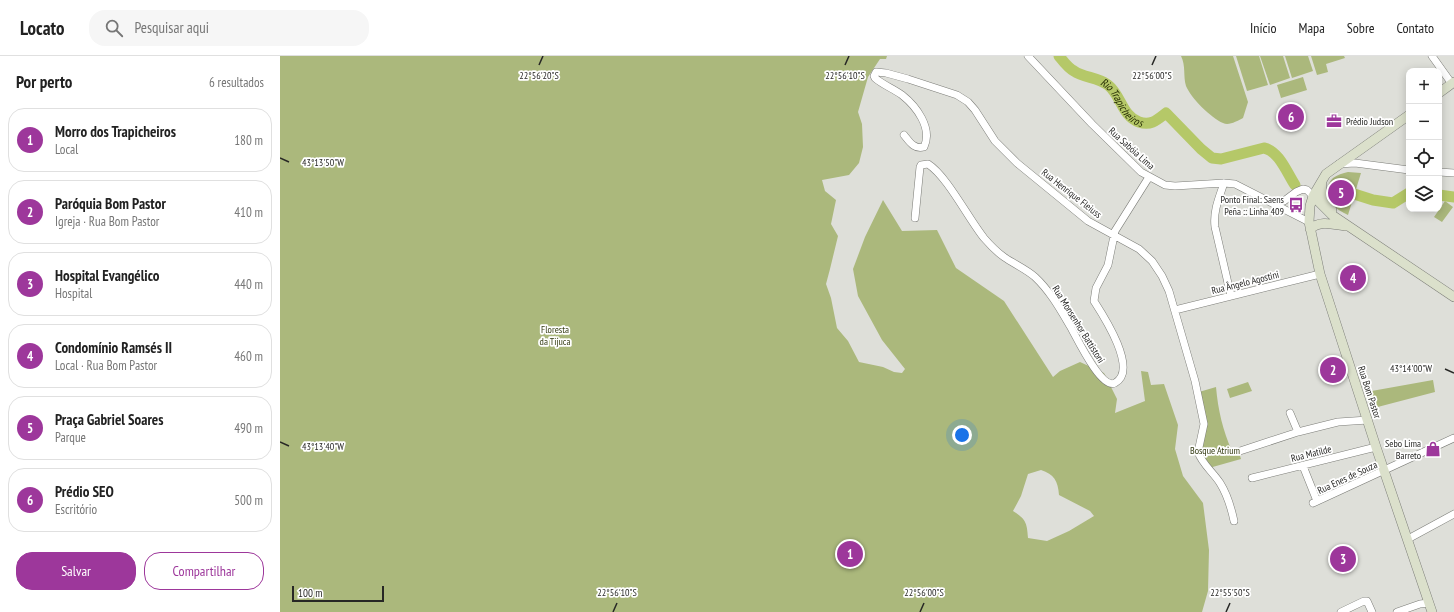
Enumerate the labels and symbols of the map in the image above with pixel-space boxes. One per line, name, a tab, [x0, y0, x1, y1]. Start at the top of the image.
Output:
text: 22°56'20"S	[519, 69, 559, 82]
text: 22°56'10"S	[825, 69, 865, 82]
text: 22°56'00"S	[1132, 69, 1172, 82]
water label: Rio Trapicheiros	[1098, 75, 1146, 130]
pin: 6	[1278, 102, 1304, 132]
office icon: Prédio Judson	[1325, 112, 1343, 130]
place label: Prédio Judson	[1346, 115, 1393, 128]
street label: Rua Sabóia Lima	[1106, 124, 1157, 172]
text: 43°13'50"W	[302, 156, 344, 169]
street label: Rua Henrique Fleiuss	[1039, 166, 1105, 221]
pin: 5	[1328, 178, 1354, 208]
place label: Ponto Final: Saens Peña :: Linha 409	[1221, 193, 1285, 218]
bus stop icon: Ponto Final: Saens Peña :: Linha 409	[1287, 196, 1305, 214]
pin: 4	[1340, 263, 1366, 293]
street label: Rua Ângelo Agostini	[1210, 268, 1280, 297]
street label: Rua Monsenhor Battistoni	[1049, 283, 1108, 366]
park label: Floresta da Tijuca	[540, 323, 570, 348]
pin: 2	[1320, 355, 1346, 385]
text: 43°14'00"W	[1390, 362, 1432, 375]
street label: Rua Bom Pastor	[1355, 364, 1384, 420]
your location	[952, 425, 972, 445]
place label: Sebo Lima Barreto	[1385, 437, 1421, 462]
text: 43°13'40"W	[302, 440, 344, 453]
shop icon: Sebo Lima Barreto	[1424, 440, 1442, 458]
street label: Rua Matilde	[1289, 442, 1333, 465]
park label: Bosque Atrium	[1190, 444, 1240, 457]
street label: Rua Enes de Souza	[1315, 458, 1379, 497]
pin: 1	[837, 539, 863, 569]
pin: 3	[1330, 544, 1356, 574]
scale bar	[292, 584, 384, 603]
text: 22°56'10"S	[597, 586, 637, 599]
text: 22°56'00"S	[904, 586, 944, 599]
text: 22°55'50"S	[1210, 586, 1250, 599]

